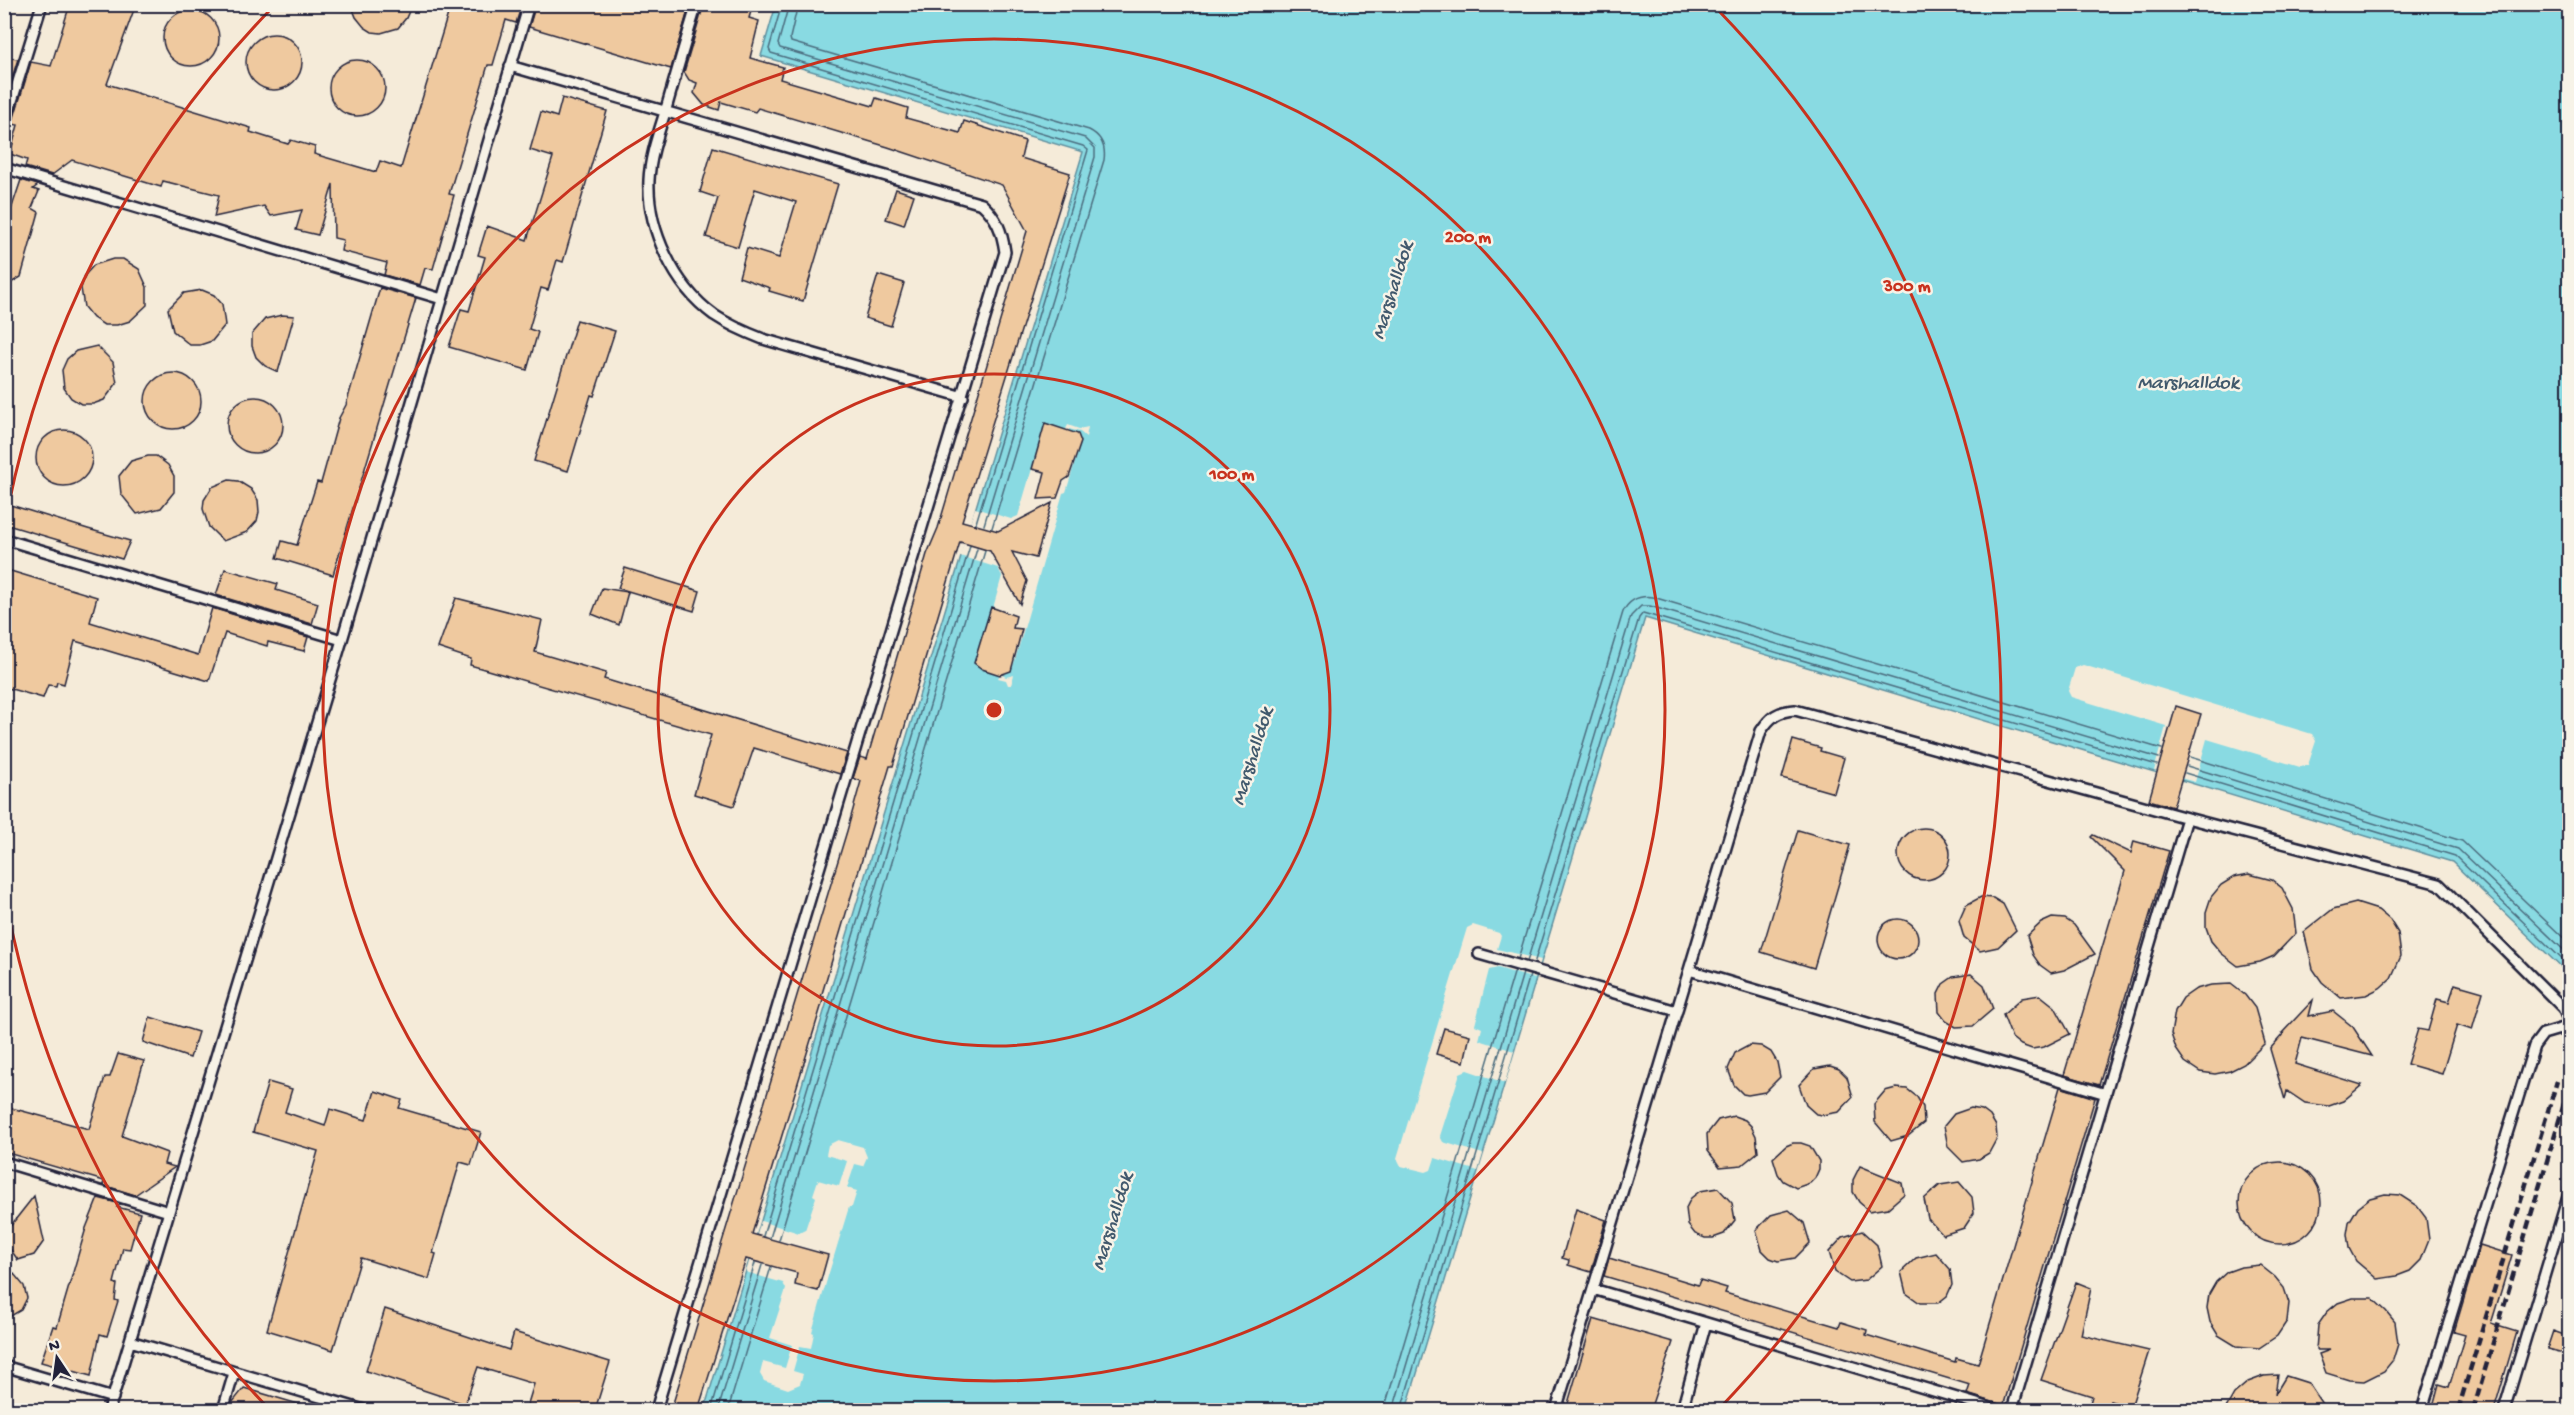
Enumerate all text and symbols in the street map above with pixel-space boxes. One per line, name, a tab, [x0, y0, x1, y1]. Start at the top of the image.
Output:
text: 200 m	[1445, 228, 1491, 249]
water label: Marshalldok	[1368, 237, 1420, 343]
text: 300 m	[1883, 277, 1931, 298]
water label: Marshalldok	[2137, 373, 2241, 396]
text: 100 m	[1209, 465, 1255, 486]
centre of rings	[984, 700, 1004, 720]
water label: Marshalldok	[1228, 703, 1280, 809]
water label: Marshalldok	[1088, 1168, 1140, 1274]
north arrow	[27, 1328, 87, 1388]
text: N	[47, 1336, 62, 1357]

